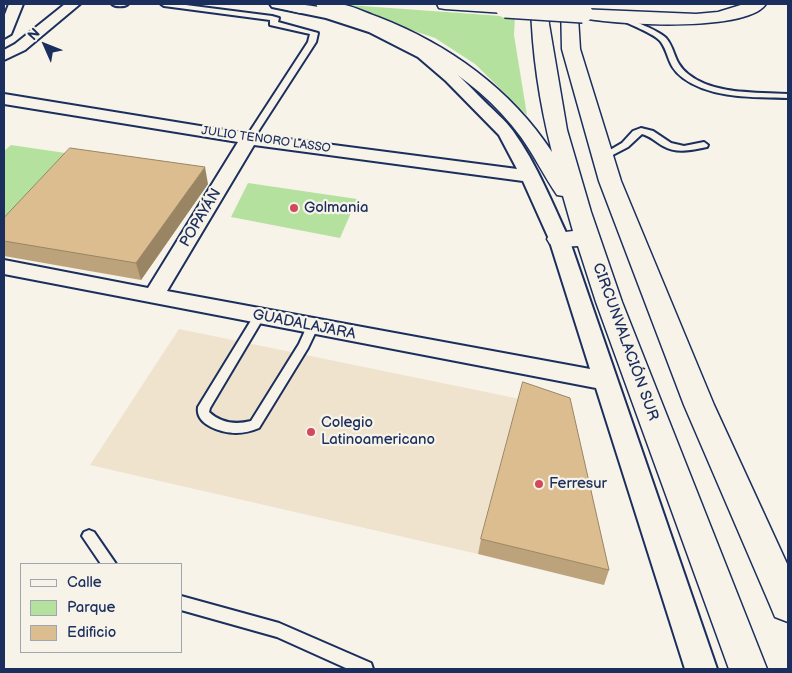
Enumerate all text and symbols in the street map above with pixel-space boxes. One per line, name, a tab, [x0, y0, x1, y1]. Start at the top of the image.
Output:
north arrow	[20, 20, 70, 70]
text: N	[24, 25, 44, 44]
street label: JULIO TENORO LASSO	[200, 124, 332, 156]
street label: POPAYÁN	[177, 185, 225, 251]
place label: Golmania	[304, 199, 368, 217]
marker: Golmania	[288, 202, 300, 214]
street label: CIRCUNVALACIÓN SUR	[588, 261, 662, 423]
street label: GUADALAJARA	[251, 306, 357, 344]
place label: Colegio Latinoamericano	[321, 414, 435, 449]
marker: Colegio Latinoamericano	[305, 426, 317, 438]
place label: Ferresur	[549, 475, 607, 493]
marker: Ferresur	[533, 478, 545, 490]
legend	[20, 563, 182, 653]
text: Calle	[67, 573, 102, 592]
text: Parque	[67, 598, 115, 617]
text: Edificio	[67, 623, 116, 642]

